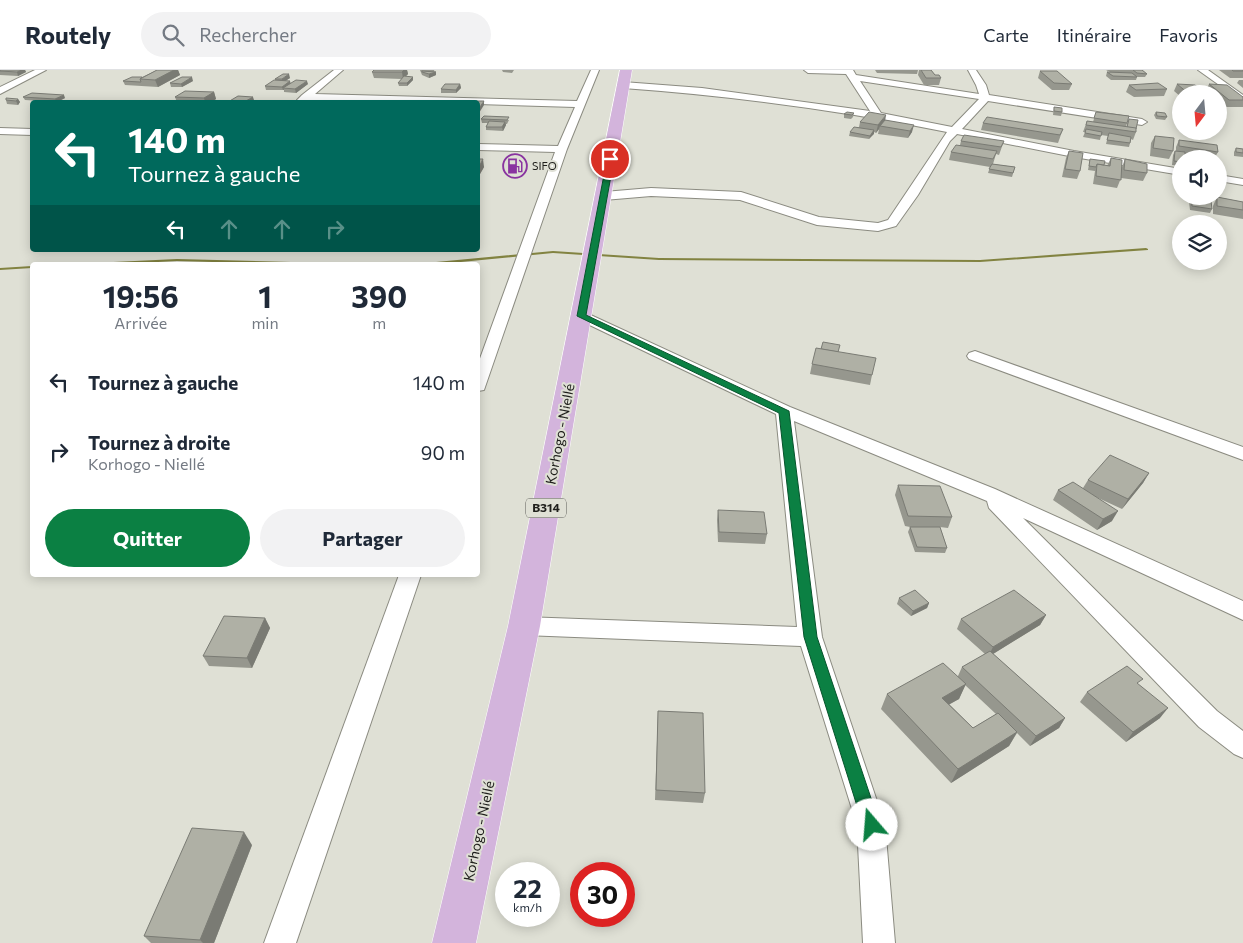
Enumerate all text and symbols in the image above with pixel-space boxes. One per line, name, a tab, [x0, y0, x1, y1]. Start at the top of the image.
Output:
search box	[141, 12, 491, 57]
text: Routely	[25, 20, 111, 49]
icon: search	[159, 21, 187, 49]
text: Rechercher	[199, 23, 297, 46]
text: Carte	[983, 24, 1029, 46]
text: Itinéraire	[1057, 24, 1131, 46]
text: Favoris	[1159, 24, 1218, 46]
north arrow	[1172, 85, 1228, 140]
map controls	[1172, 85, 1227, 270]
text: 140 m	[128, 117, 226, 160]
icon: left	[45, 120, 110, 185]
pin	[589, 138, 631, 180]
icon: arrive	[596, 145, 624, 173]
button: sound	[1172, 150, 1227, 205]
fuel station icon: SIFO	[502, 153, 528, 179]
place label: SIFO	[532, 159, 557, 172]
text: Tournez à gauche	[128, 160, 300, 187]
icon: left	[162, 215, 190, 243]
icon: ahead	[215, 215, 243, 243]
icon: ahead	[268, 215, 296, 243]
icon: right	[321, 215, 349, 243]
button: layers	[1172, 215, 1227, 270]
text: 19:56	[103, 277, 179, 314]
text: 1	[258, 277, 272, 314]
text: 390	[351, 277, 407, 314]
text: Arrivée	[114, 313, 167, 332]
text: min	[251, 313, 279, 332]
text: m	[372, 313, 386, 332]
icon: left	[45, 368, 73, 396]
text: Tournez à gauche	[88, 371, 238, 394]
text: 140 m	[413, 371, 465, 394]
street label: Korhogo - Niellé	[541, 382, 578, 486]
text: Tournez à droite	[88, 431, 230, 454]
icon: right	[45, 438, 73, 466]
text: 90 m	[421, 441, 465, 464]
text: Korhogo - Niellé	[88, 454, 205, 473]
road number: B314	[526, 498, 566, 518]
button: Quitter	[45, 509, 250, 567]
button: Partager	[260, 509, 465, 567]
street label: Korhogo - Niellé	[460, 779, 497, 883]
position arrow	[845, 798, 897, 850]
speed limit sign: 30	[570, 862, 635, 927]
text: 22	[513, 873, 542, 903]
text: km/h	[513, 900, 542, 914]

